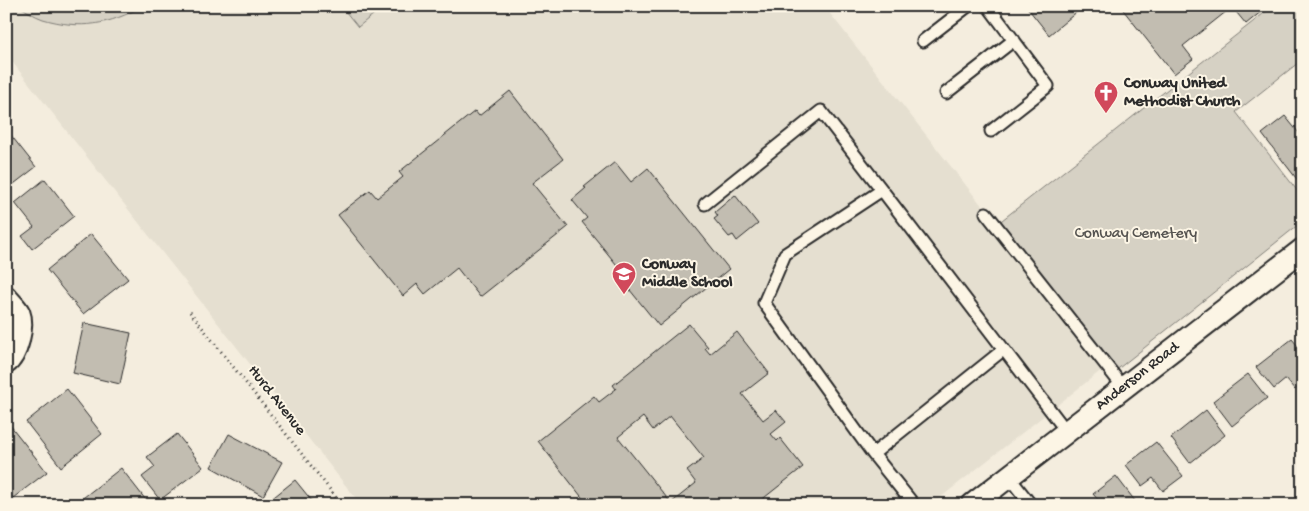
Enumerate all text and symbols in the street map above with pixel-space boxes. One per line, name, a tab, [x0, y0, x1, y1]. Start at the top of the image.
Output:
place label: Conway United Methodist Church	[1123, 75, 1241, 112]
church icon: Conway United Methodist Church	[1093, 80, 1119, 114]
park label: Conway Cemetery	[1075, 225, 1197, 244]
place label: Conway Middle School	[641, 256, 733, 293]
school or university icon: Conway Middle School	[611, 261, 637, 295]
street label: Anderson Road	[1092, 337, 1185, 416]
street label: Hurd Avenue	[243, 362, 310, 440]

